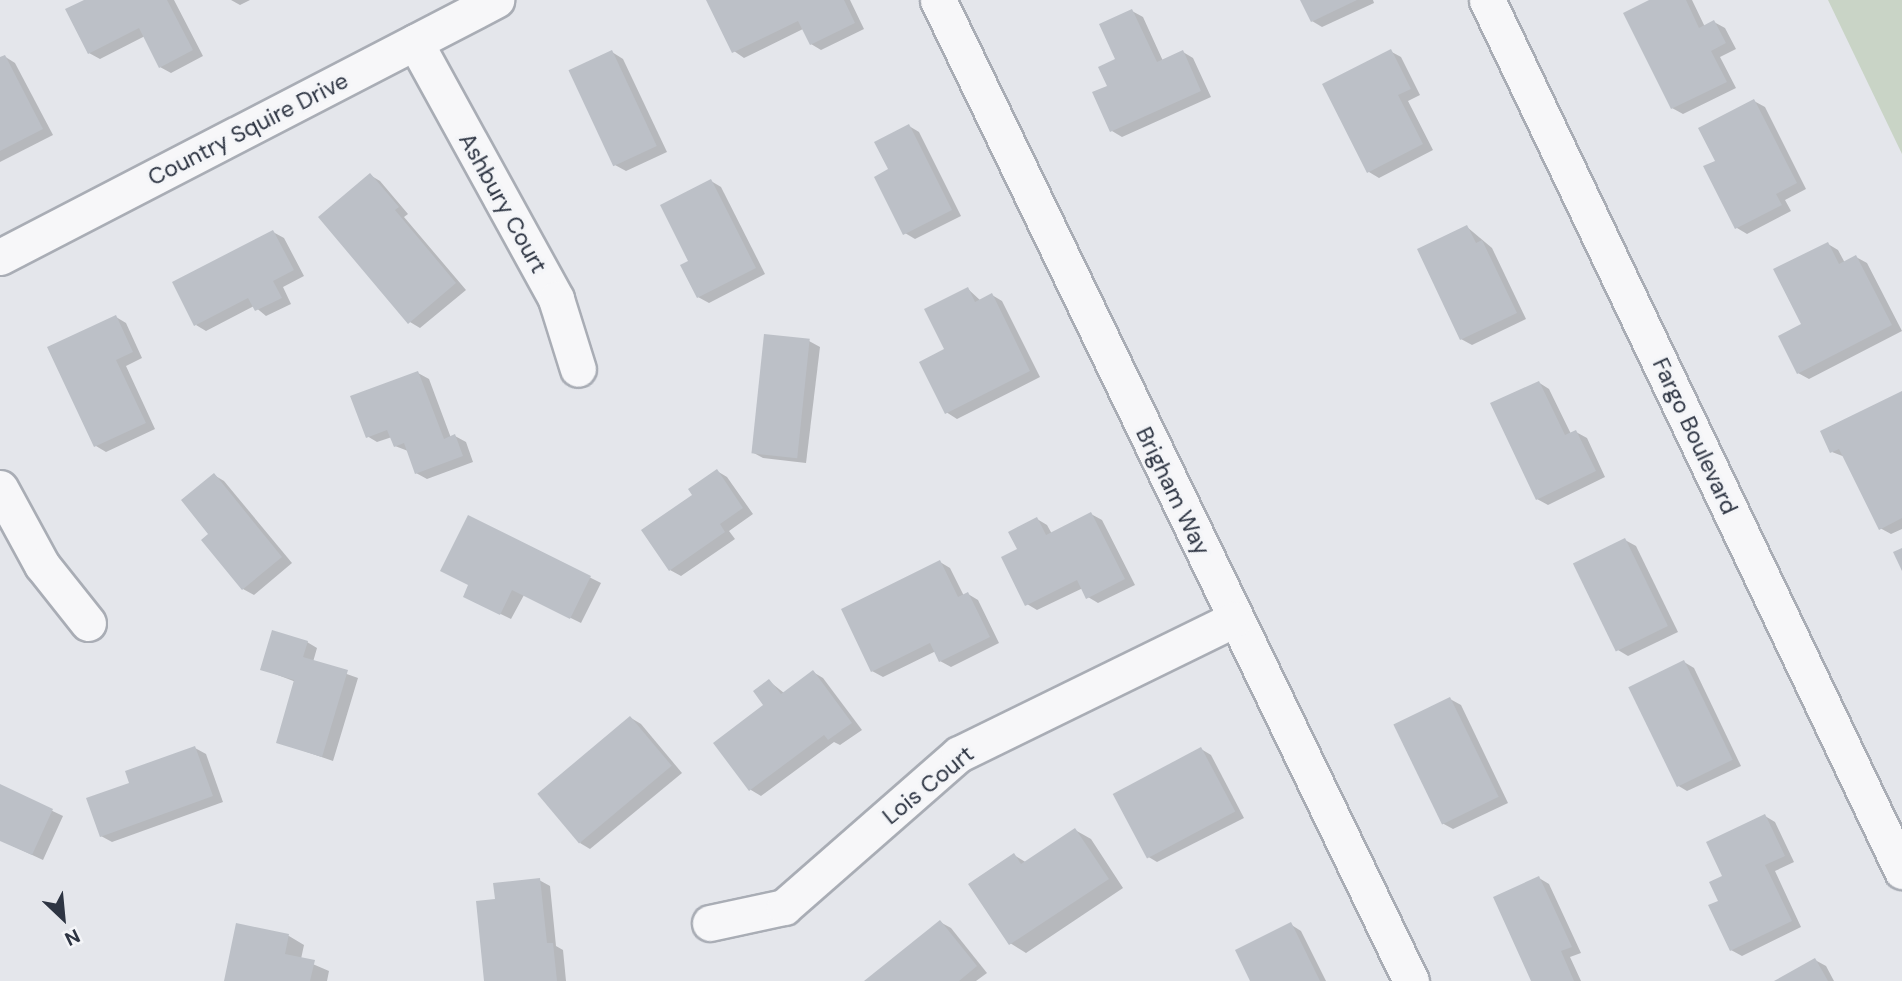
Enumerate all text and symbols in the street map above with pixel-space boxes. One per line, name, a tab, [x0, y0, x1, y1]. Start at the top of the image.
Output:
street label: Country Squire Drive	[143, 67, 353, 191]
street label: Ashbury Court	[453, 128, 553, 278]
street label: Fargo Boulevard	[1647, 353, 1743, 519]
street label: Brigham Way	[1130, 422, 1216, 560]
street label: Lois Court	[877, 740, 979, 830]
north arrow	[28, 883, 98, 953]
text: N	[61, 923, 84, 952]

